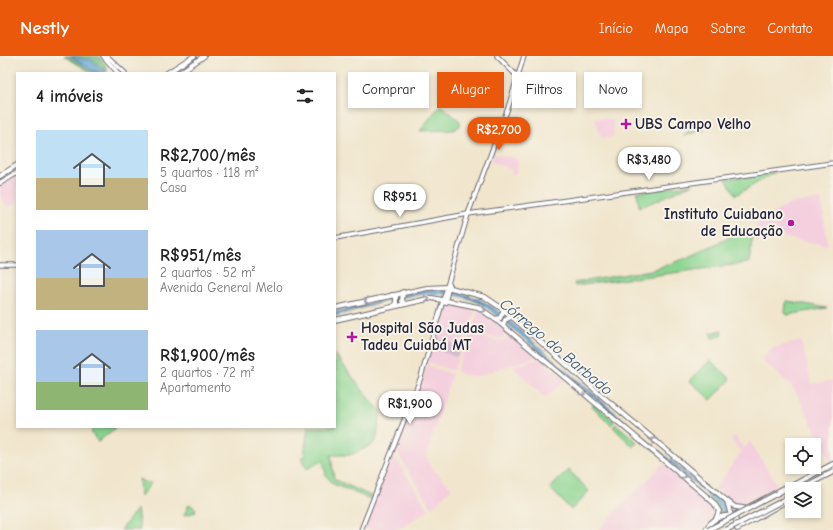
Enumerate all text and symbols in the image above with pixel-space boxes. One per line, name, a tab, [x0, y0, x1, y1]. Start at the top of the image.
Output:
text: Nestly	[20, 17, 69, 39]
text: Início	[599, 20, 633, 37]
text: Mapa	[655, 20, 688, 37]
text: Sobre	[710, 20, 745, 37]
text: Contato	[767, 20, 813, 37]
chip: Comprar	[348, 72, 429, 108]
chip: Alugar	[437, 72, 504, 108]
chip: Filtros	[512, 72, 576, 108]
chip: Novo	[584, 72, 642, 108]
icon: filters	[294, 85, 316, 107]
text: 4 imóveis	[36, 87, 103, 106]
place label: UBS Campo Velho	[635, 115, 751, 133]
pin: R$2,700	[462, 117, 536, 151]
marker: UBS Campo Velho	[620, 118, 632, 130]
text: R$2,700	[476, 122, 522, 137]
icon: home	[68, 146, 116, 194]
text: R$2,700/mês	[160, 146, 256, 165]
pin: R$3,480	[612, 147, 686, 181]
text: R$3,480	[627, 152, 671, 167]
text: 5 quartos · 118 m²	[160, 165, 258, 180]
text: Casa	[160, 180, 187, 195]
pin: R$951	[372, 184, 428, 218]
text: R$951	[383, 189, 417, 204]
place label: Instituto Cuiabano de Educação	[664, 205, 783, 240]
marker: Instituto Cuiabano de Educação	[786, 218, 796, 228]
icon: home	[68, 246, 116, 294]
text: R$951/mês	[160, 246, 241, 265]
text: 2 quartos · 52 m²	[160, 265, 255, 280]
text: Avenida General Melo	[160, 280, 283, 295]
one-way arrow	[424, 295, 431, 304]
water label: Córrego do Barbado	[496, 295, 616, 399]
one-way arrow	[363, 296, 370, 304]
one-way arrow	[479, 306, 486, 313]
place label: Hospital São Judas Tadeu Cuiabá MT	[361, 319, 484, 354]
marker: Hospital São Judas Tadeu Cuiabá MT	[346, 331, 358, 343]
icon: home	[68, 346, 116, 394]
text: R$1,900/mês	[160, 346, 255, 365]
text: 2 quartos · 72 m²	[160, 365, 254, 380]
text: Apartamento	[160, 380, 231, 395]
one-way arrow	[579, 388, 586, 395]
pin: R$1,900	[373, 391, 447, 425]
text: R$1,900	[388, 396, 432, 411]
one-way arrow	[652, 438, 659, 445]
map controls	[785, 438, 821, 518]
button: locate	[785, 438, 821, 474]
one-way arrow	[678, 472, 685, 479]
button: layers	[785, 482, 821, 518]

